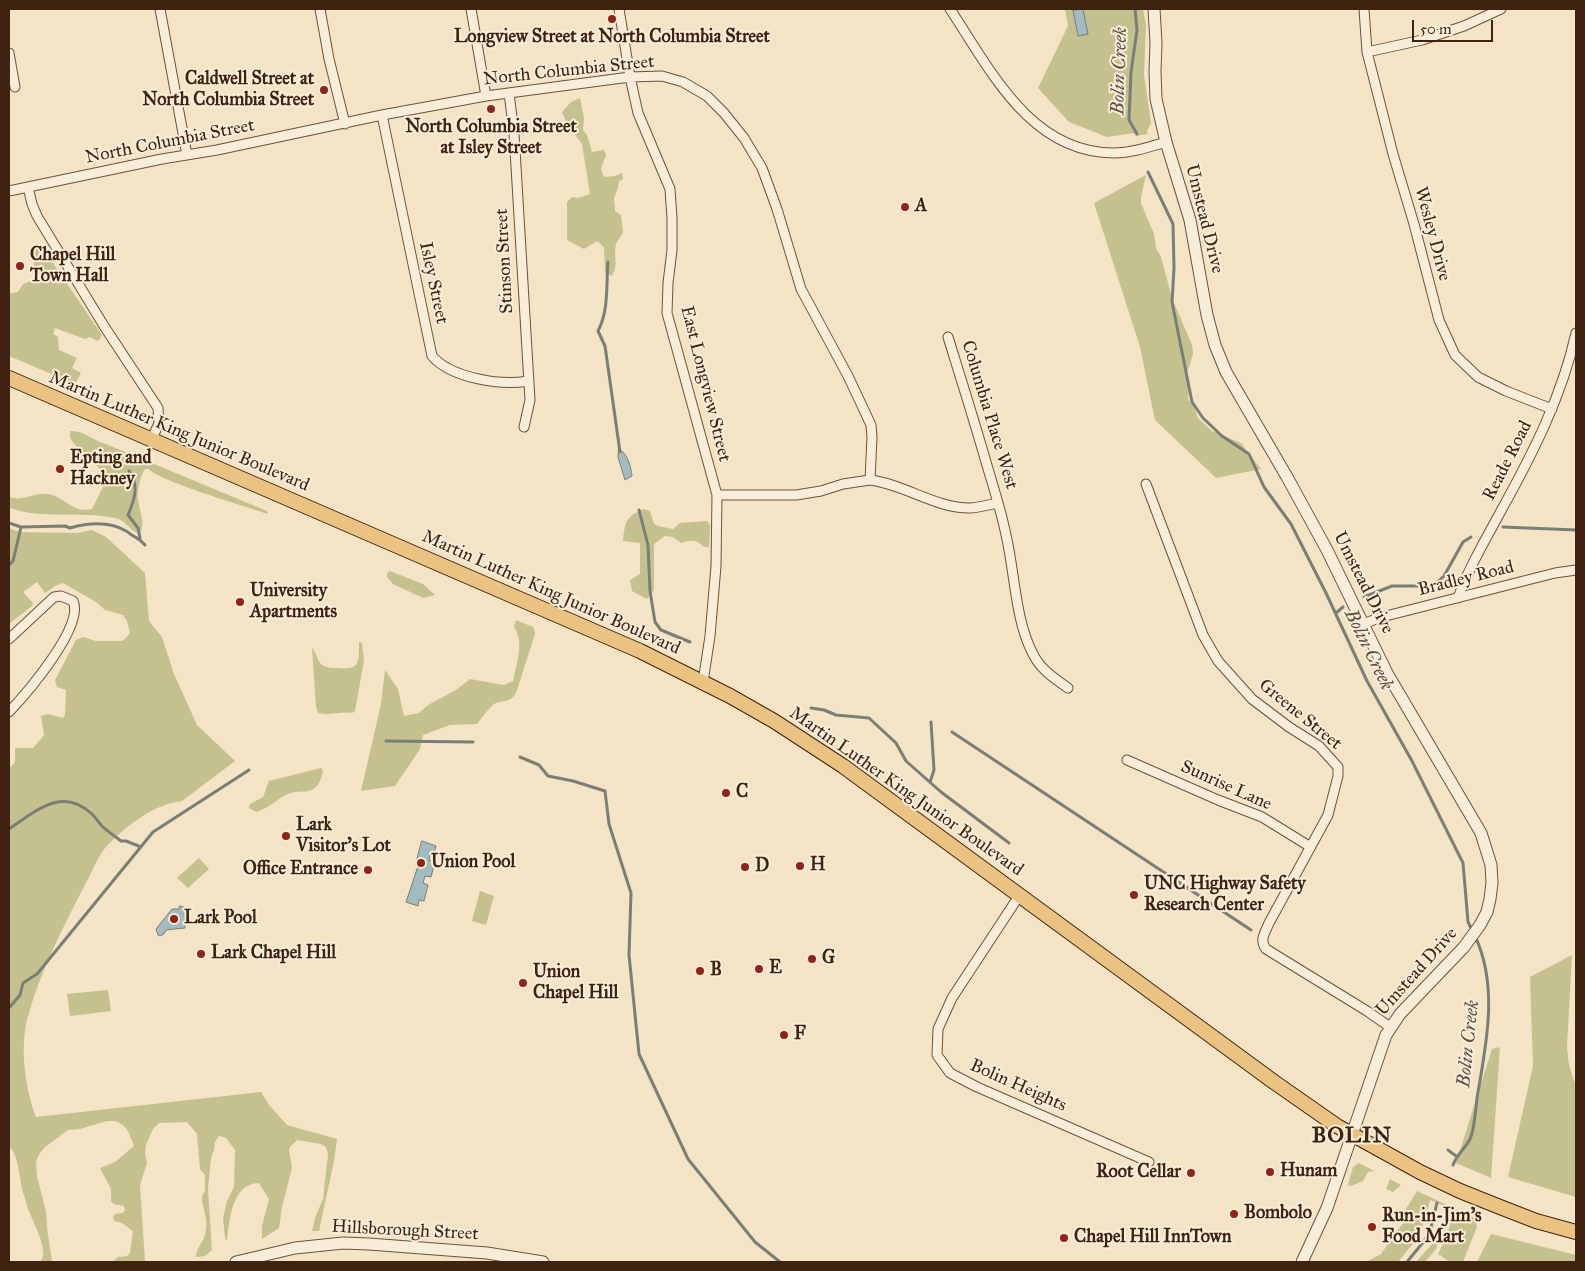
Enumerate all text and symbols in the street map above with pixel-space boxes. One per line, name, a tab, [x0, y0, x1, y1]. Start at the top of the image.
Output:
scale bar	[1415, 10, 1496, 42]
marker: Longview Street at North Columbia Street	[606, 13, 618, 25]
text: 50 m	[1420, 20, 1452, 38]
place label: Longview Street at North Columbia Street	[454, 27, 770, 49]
water label: Bolin Creek	[1107, 27, 1133, 115]
street label: North Columbia Street	[482, 51, 656, 91]
place label: Caldwell Street at North Columbia Street	[142, 69, 314, 112]
marker: Caldwell Street at North Columbia Street	[318, 84, 330, 96]
marker: North Columbia Street at Isley Street	[485, 103, 497, 115]
street label: North Columbia Street	[84, 115, 256, 169]
place label: North Columbia Street at Isley Street	[405, 117, 577, 160]
street label: Umstead Drive	[1180, 162, 1228, 276]
street label: Wesley Drive	[1409, 185, 1455, 283]
place label: A	[915, 196, 927, 218]
marker: A	[899, 201, 911, 213]
street label: Stinson Street	[491, 208, 519, 314]
street label: Isley Street	[414, 240, 452, 326]
place label: Chapel Hill Town Hall	[30, 245, 115, 288]
marker: Chapel Hill Town Hall	[14, 260, 26, 272]
street label: East Longview Street	[675, 304, 735, 464]
street label: Columbia Place West	[956, 338, 1022, 492]
street label: Martin Luther King Junior Boulevard	[46, 367, 312, 497]
street label: Reade Road	[1479, 418, 1537, 504]
place label: Epting and Hackney	[70, 448, 152, 490]
marker: Epting and Hackney	[54, 463, 66, 475]
street label: Martin Luther King Junior Boulevard	[418, 526, 684, 660]
street label: Umstead Drive	[1328, 528, 1398, 638]
street label: Bradley Road	[1416, 557, 1516, 601]
place label: University Apartments	[250, 581, 337, 624]
marker: University Apartments	[234, 596, 246, 608]
water label: Bolin Creek	[1339, 606, 1397, 694]
street label: Greene Street	[1254, 675, 1346, 755]
street label: Martin Luther King Junior Boulevard	[785, 703, 1027, 881]
street label: Sunrise Lane	[1177, 756, 1275, 816]
place label: C	[736, 782, 748, 804]
marker: C	[720, 787, 732, 799]
place label: Lark Visitor's Lot	[296, 815, 391, 858]
marker: Lark Visitor's Lot	[280, 830, 292, 842]
place label: Union Pool	[431, 852, 515, 874]
place label: H	[810, 855, 826, 877]
place label: D	[755, 856, 769, 878]
marker: Union Pool	[415, 857, 427, 869]
place label: Office Entrance	[243, 859, 358, 881]
marker: H	[794, 860, 806, 872]
marker: D	[739, 861, 751, 873]
marker: Office Entrance	[362, 864, 374, 876]
place label: UNC Highway Safety Research Center	[1144, 874, 1306, 916]
marker: UNC Highway Safety Research Center	[1128, 889, 1140, 901]
place label: Lark Pool	[184, 908, 257, 930]
marker: Lark Pool	[168, 913, 180, 925]
street label: Umstead Drive	[1372, 923, 1462, 1021]
place label: Lark Chapel Hill	[211, 943, 336, 965]
marker: Lark Chapel Hill	[195, 948, 207, 960]
place label: G	[822, 948, 835, 970]
marker: G	[806, 953, 818, 965]
place label: E	[769, 958, 782, 980]
place label: B	[710, 960, 722, 982]
place label: Union Chapel Hill	[533, 962, 618, 1004]
marker: E	[753, 963, 765, 975]
marker: B	[694, 965, 706, 977]
marker: Union Chapel Hill	[517, 977, 529, 989]
water label: Bolin Creek	[1453, 999, 1485, 1089]
place label: F	[794, 1024, 806, 1046]
marker: F	[778, 1029, 790, 1041]
street label: Bolin Heights	[966, 1055, 1070, 1117]
district label: BOLIN	[1311, 1124, 1393, 1150]
place label: Hunam	[1280, 1161, 1337, 1183]
place label: Root Cellar	[1096, 1162, 1181, 1184]
marker: Hunam	[1264, 1166, 1276, 1178]
marker: Root Cellar	[1185, 1167, 1197, 1179]
place label: Bombolo	[1244, 1203, 1312, 1225]
place label: Run-in-Jim's Food Mart	[1382, 1206, 1482, 1248]
marker: Bombolo	[1228, 1208, 1240, 1220]
street label: Hillsborough Street	[331, 1216, 479, 1246]
marker: Run-in-Jim's Food Mart	[1366, 1221, 1378, 1233]
place label: Chapel Hill InnTown	[1074, 1227, 1231, 1249]
marker: Chapel Hill InnTown	[1058, 1232, 1070, 1244]

